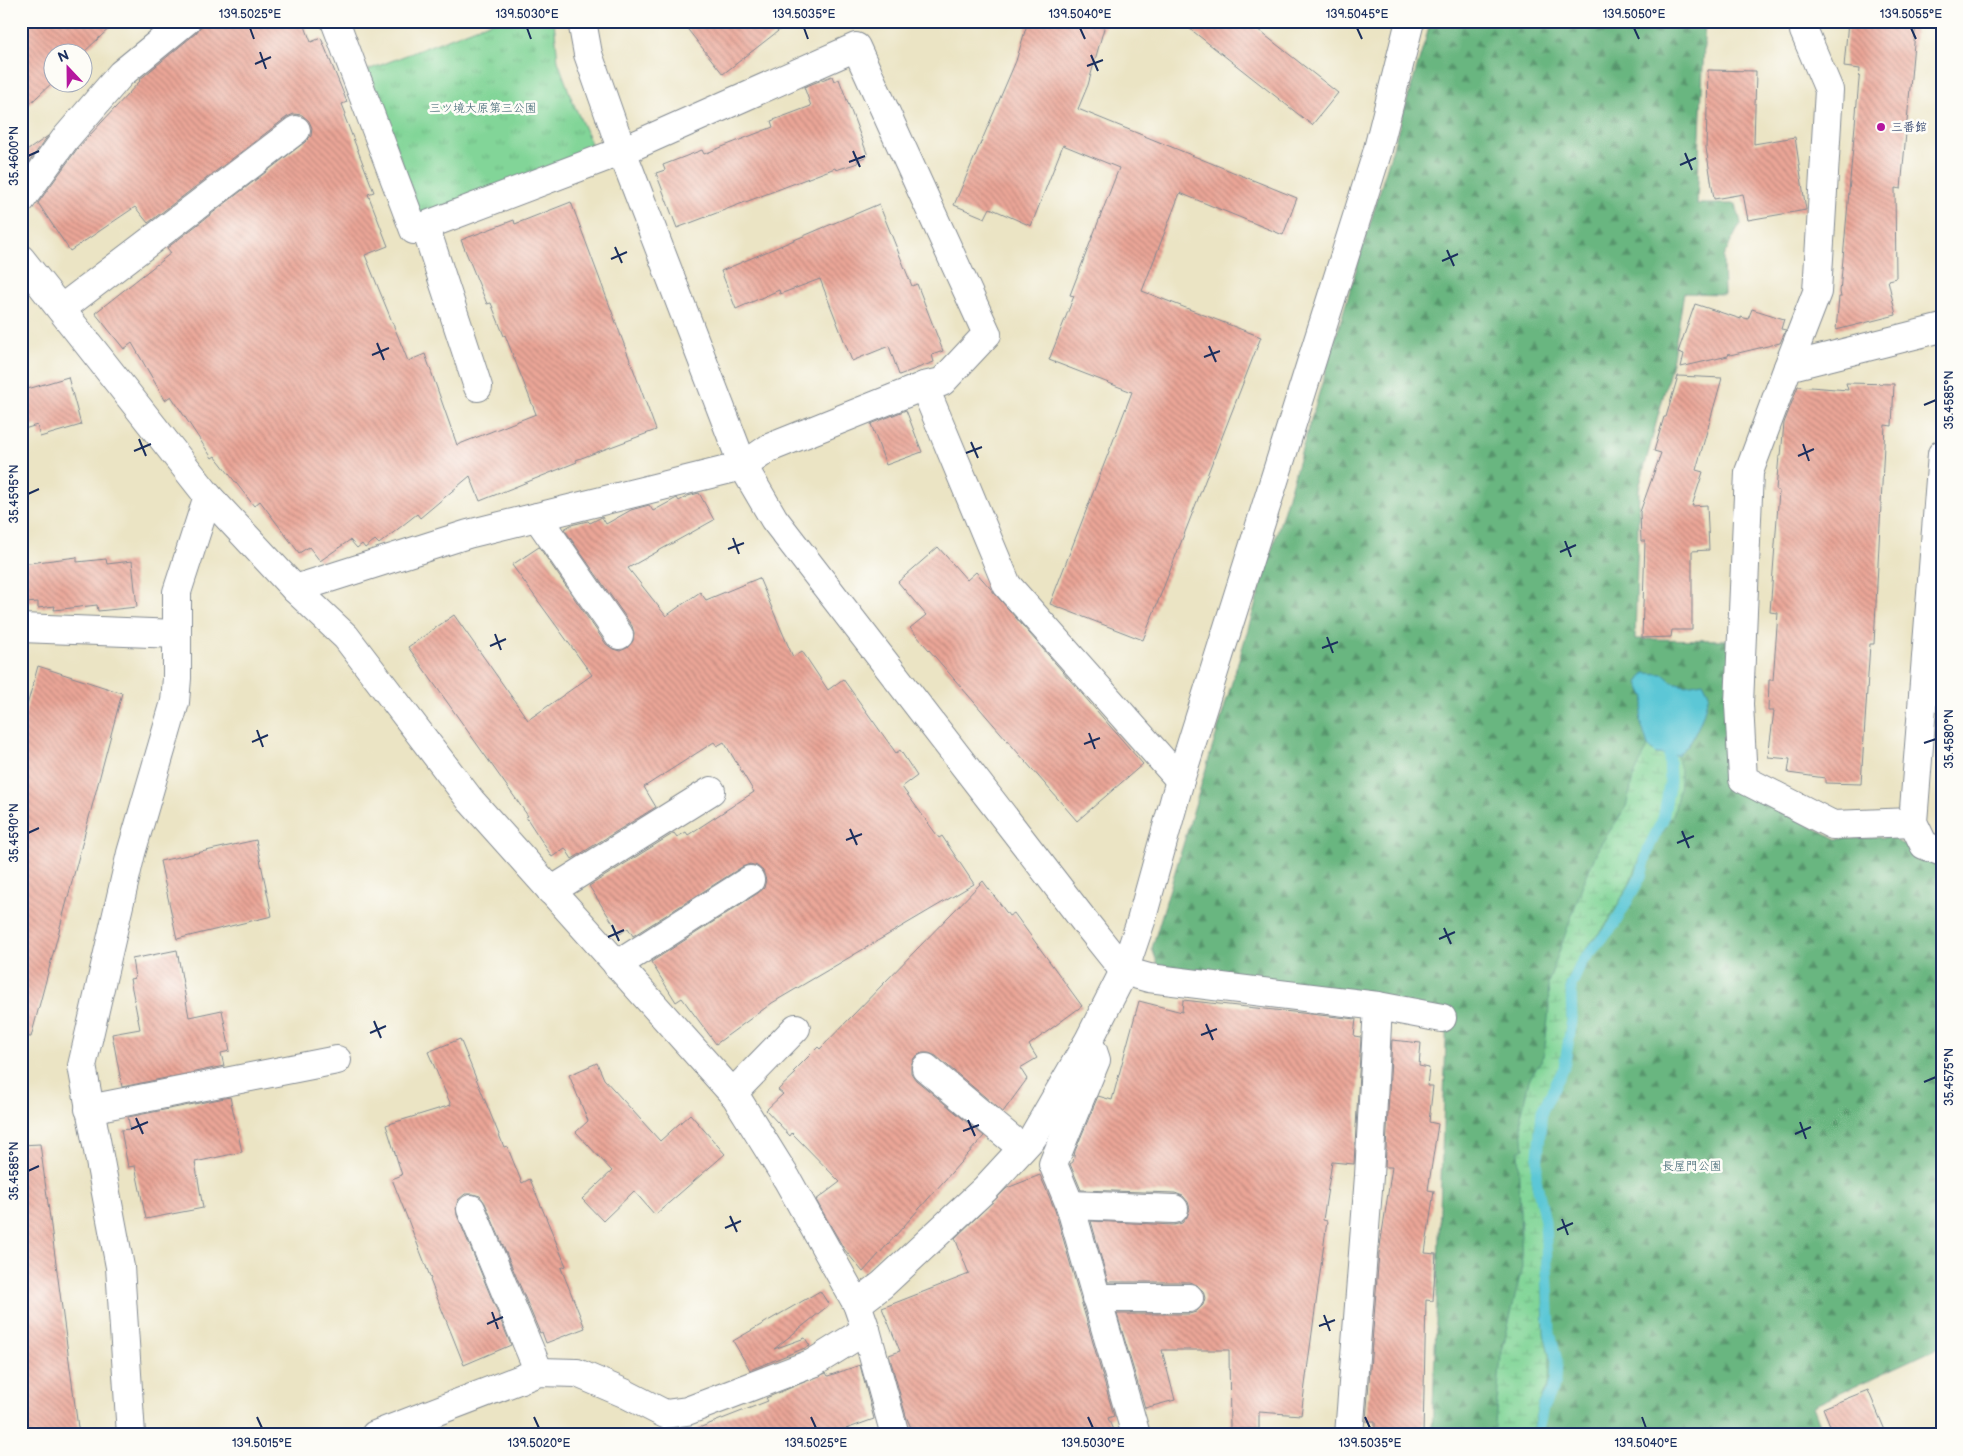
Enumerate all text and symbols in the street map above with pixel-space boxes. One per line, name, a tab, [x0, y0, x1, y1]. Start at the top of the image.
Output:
text: 139.5025°E	[219, 7, 281, 22]
text: 139.5030°E	[495, 7, 559, 22]
text: 139.5035°E	[773, 7, 835, 22]
text: 139.5040°E	[1048, 7, 1112, 22]
text: 139.5045°E	[1326, 7, 1388, 22]
text: 139.5050°E	[1603, 7, 1665, 22]
text: 139.5055°E	[1880, 7, 1942, 22]
north arrow	[42, 42, 92, 92]
text: N	[55, 47, 71, 66]
park label: 三ツ境大原第三公園	[429, 101, 537, 116]
place label: 三番館	[1891, 120, 1927, 135]
marker: 三番館	[1875, 121, 1887, 133]
text: 35.4600°N	[7, 126, 22, 186]
text: 35.4585°N	[1942, 370, 1957, 430]
text: 35.4595°N	[7, 464, 22, 524]
text: 35.4580°N	[1942, 709, 1957, 769]
text: 35.4590°N	[7, 803, 22, 863]
text: 35.4575°N	[1942, 1048, 1957, 1106]
text: 35.4585°N	[7, 1141, 22, 1201]
park label: 長屋門公園	[1662, 1159, 1722, 1174]
text: 139.5015°E	[232, 1436, 292, 1451]
text: 139.5020°E	[508, 1436, 570, 1451]
text: 139.5025°E	[785, 1436, 847, 1451]
text: 139.5030°E	[1061, 1436, 1125, 1451]
text: 139.5035°E	[1339, 1436, 1401, 1451]
text: 139.5040°E	[1614, 1436, 1678, 1451]

